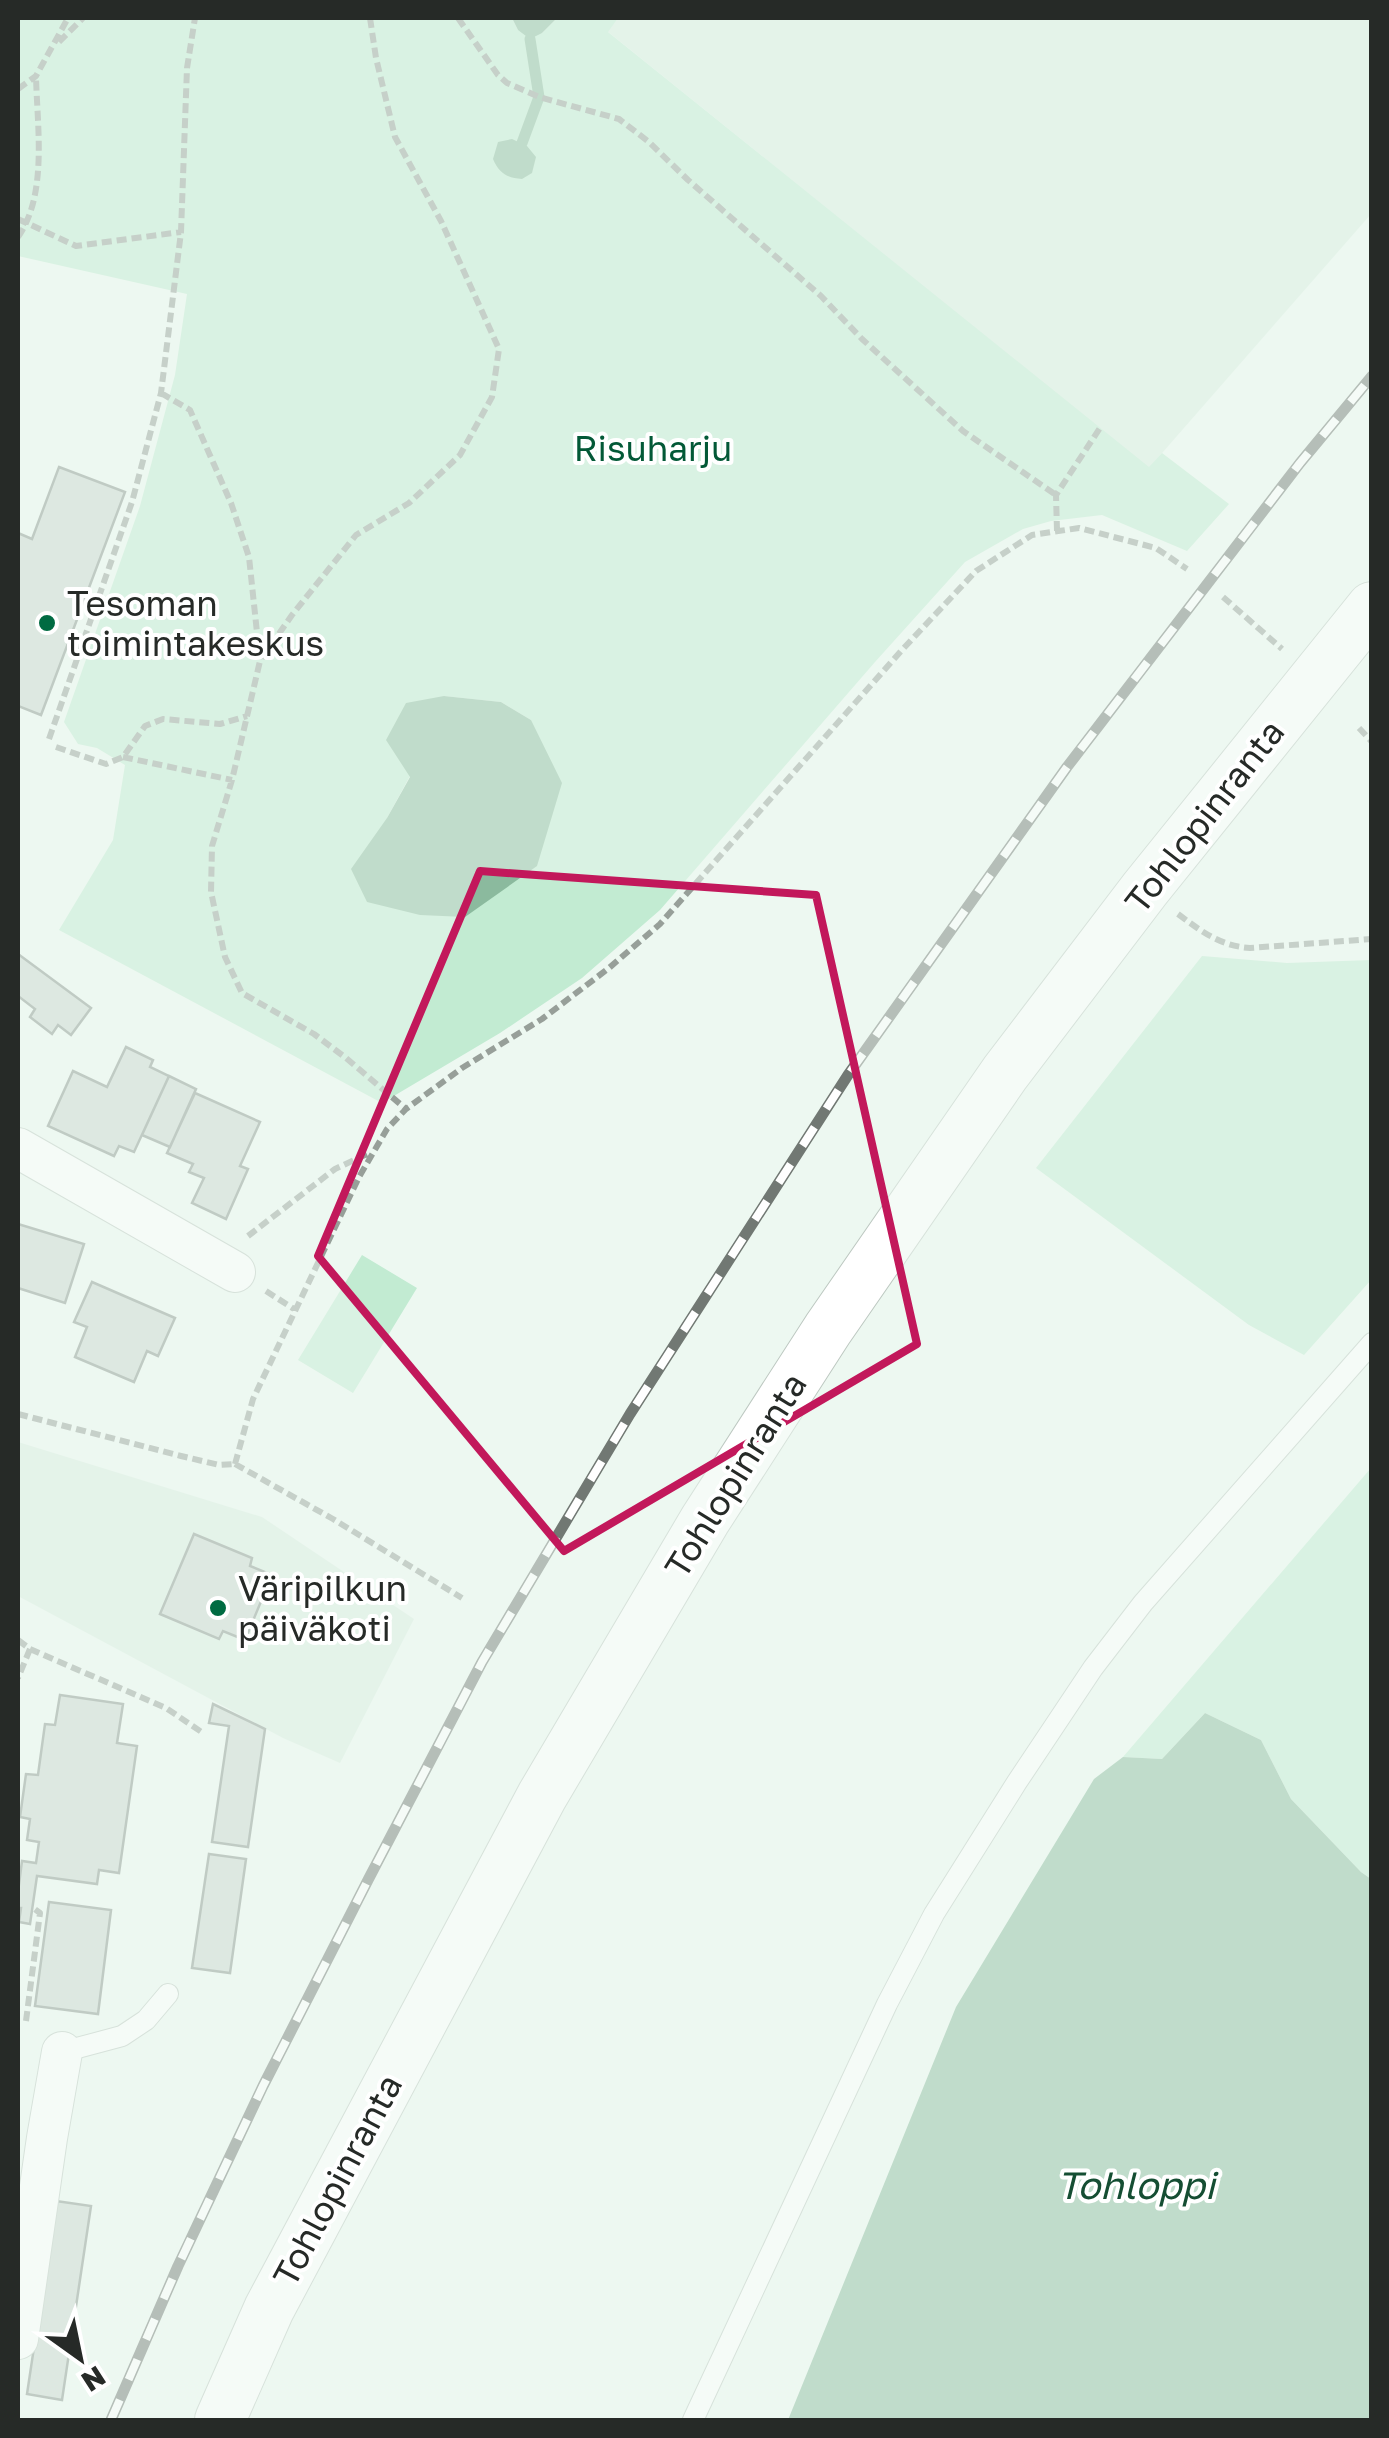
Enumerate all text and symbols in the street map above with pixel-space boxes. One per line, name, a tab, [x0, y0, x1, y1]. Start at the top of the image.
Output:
park label: Risuharju	[574, 427, 732, 469]
place label: Tesoman toimintakeskus	[67, 582, 324, 664]
marker: Tesoman toimintakeskus	[36, 612, 58, 634]
street label: Tohlopinranta	[1116, 711, 1292, 921]
street label: Tohlopinranta	[655, 1365, 815, 1585]
place label: Väripilkun päiväkoti	[238, 1567, 407, 1649]
marker: Väripilkun päiväkoti	[207, 1597, 229, 1619]
street label: Tohlopinranta	[264, 2067, 410, 2293]
water label: Tohloppi	[1057, 2162, 1219, 2207]
north arrow	[30, 2308, 130, 2408]
text: N	[76, 2360, 112, 2399]

